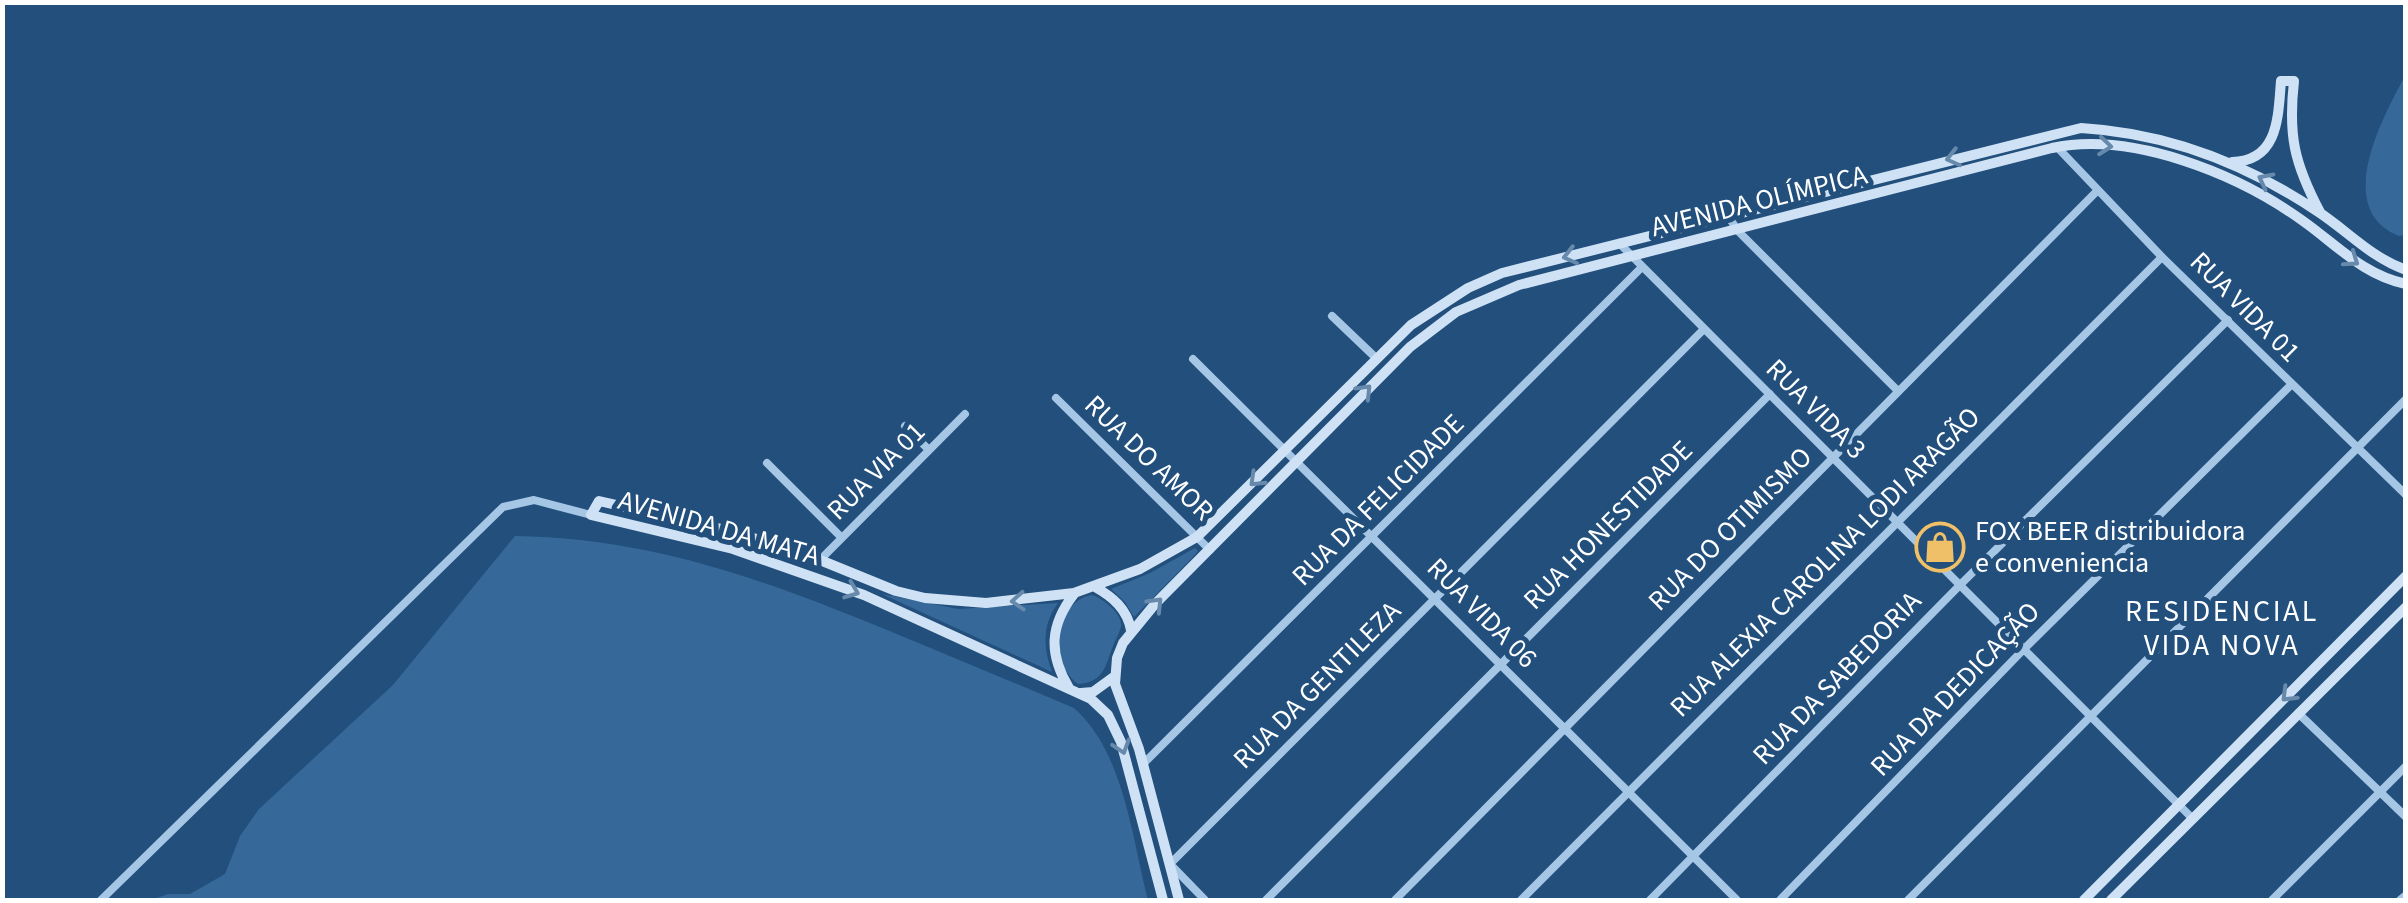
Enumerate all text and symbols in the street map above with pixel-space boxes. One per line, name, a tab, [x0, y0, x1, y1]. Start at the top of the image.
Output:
one-way arrow	[2097, 135, 2113, 156]
one-way arrow	[1945, 147, 1962, 168]
street label: AVENIDA OLÍMPICA	[1647, 155, 1872, 247]
one-way arrow	[2258, 173, 2276, 192]
street label: RUA VIDA 01	[2181, 243, 2309, 371]
one-way arrow	[1562, 244, 1579, 265]
one-way arrow	[2341, 248, 2360, 266]
street label: RUA VIDA 3	[1757, 350, 1875, 468]
one-way arrow	[1353, 384, 1371, 403]
street label: RUA DO AMOR	[1075, 386, 1223, 530]
street label: RUA ALEXIA CAROLINA LODI ARAGÃO	[1661, 398, 1989, 726]
street label: RUA DA FELICIDADE	[1283, 405, 1473, 595]
street label: RUA VIA 01	[818, 413, 934, 529]
street label: RUA HONESTIDADE	[1514, 431, 1702, 619]
street label: RUA DO OTIMISMO	[1639, 438, 1821, 620]
one-way arrow	[1250, 468, 1268, 486]
street label: AVENIDA DA MATA	[613, 480, 825, 576]
place label: FOX BEER distribuidora e conveniencia	[1975, 511, 2245, 583]
shop icon: FOX BEER distribuidora e conveniencia	[1914, 521, 1966, 573]
street label: RUA VIDA 06	[1418, 549, 1546, 677]
one-way arrow	[843, 579, 860, 600]
street label: RUA DA SABEDORIA	[1743, 582, 1931, 774]
one-way arrow	[1010, 589, 1026, 611]
district label: RESIDENCIAL VIDA NOVA	[2125, 590, 2319, 667]
street label: RUA DA GENTILEZA	[1224, 591, 1411, 778]
street label: RUA DA DEDICAÇÃO	[1861, 593, 2049, 785]
one-way arrow	[1144, 597, 1162, 615]
one-way arrow	[2281, 683, 2299, 701]
one-way arrow	[1110, 737, 1130, 754]

